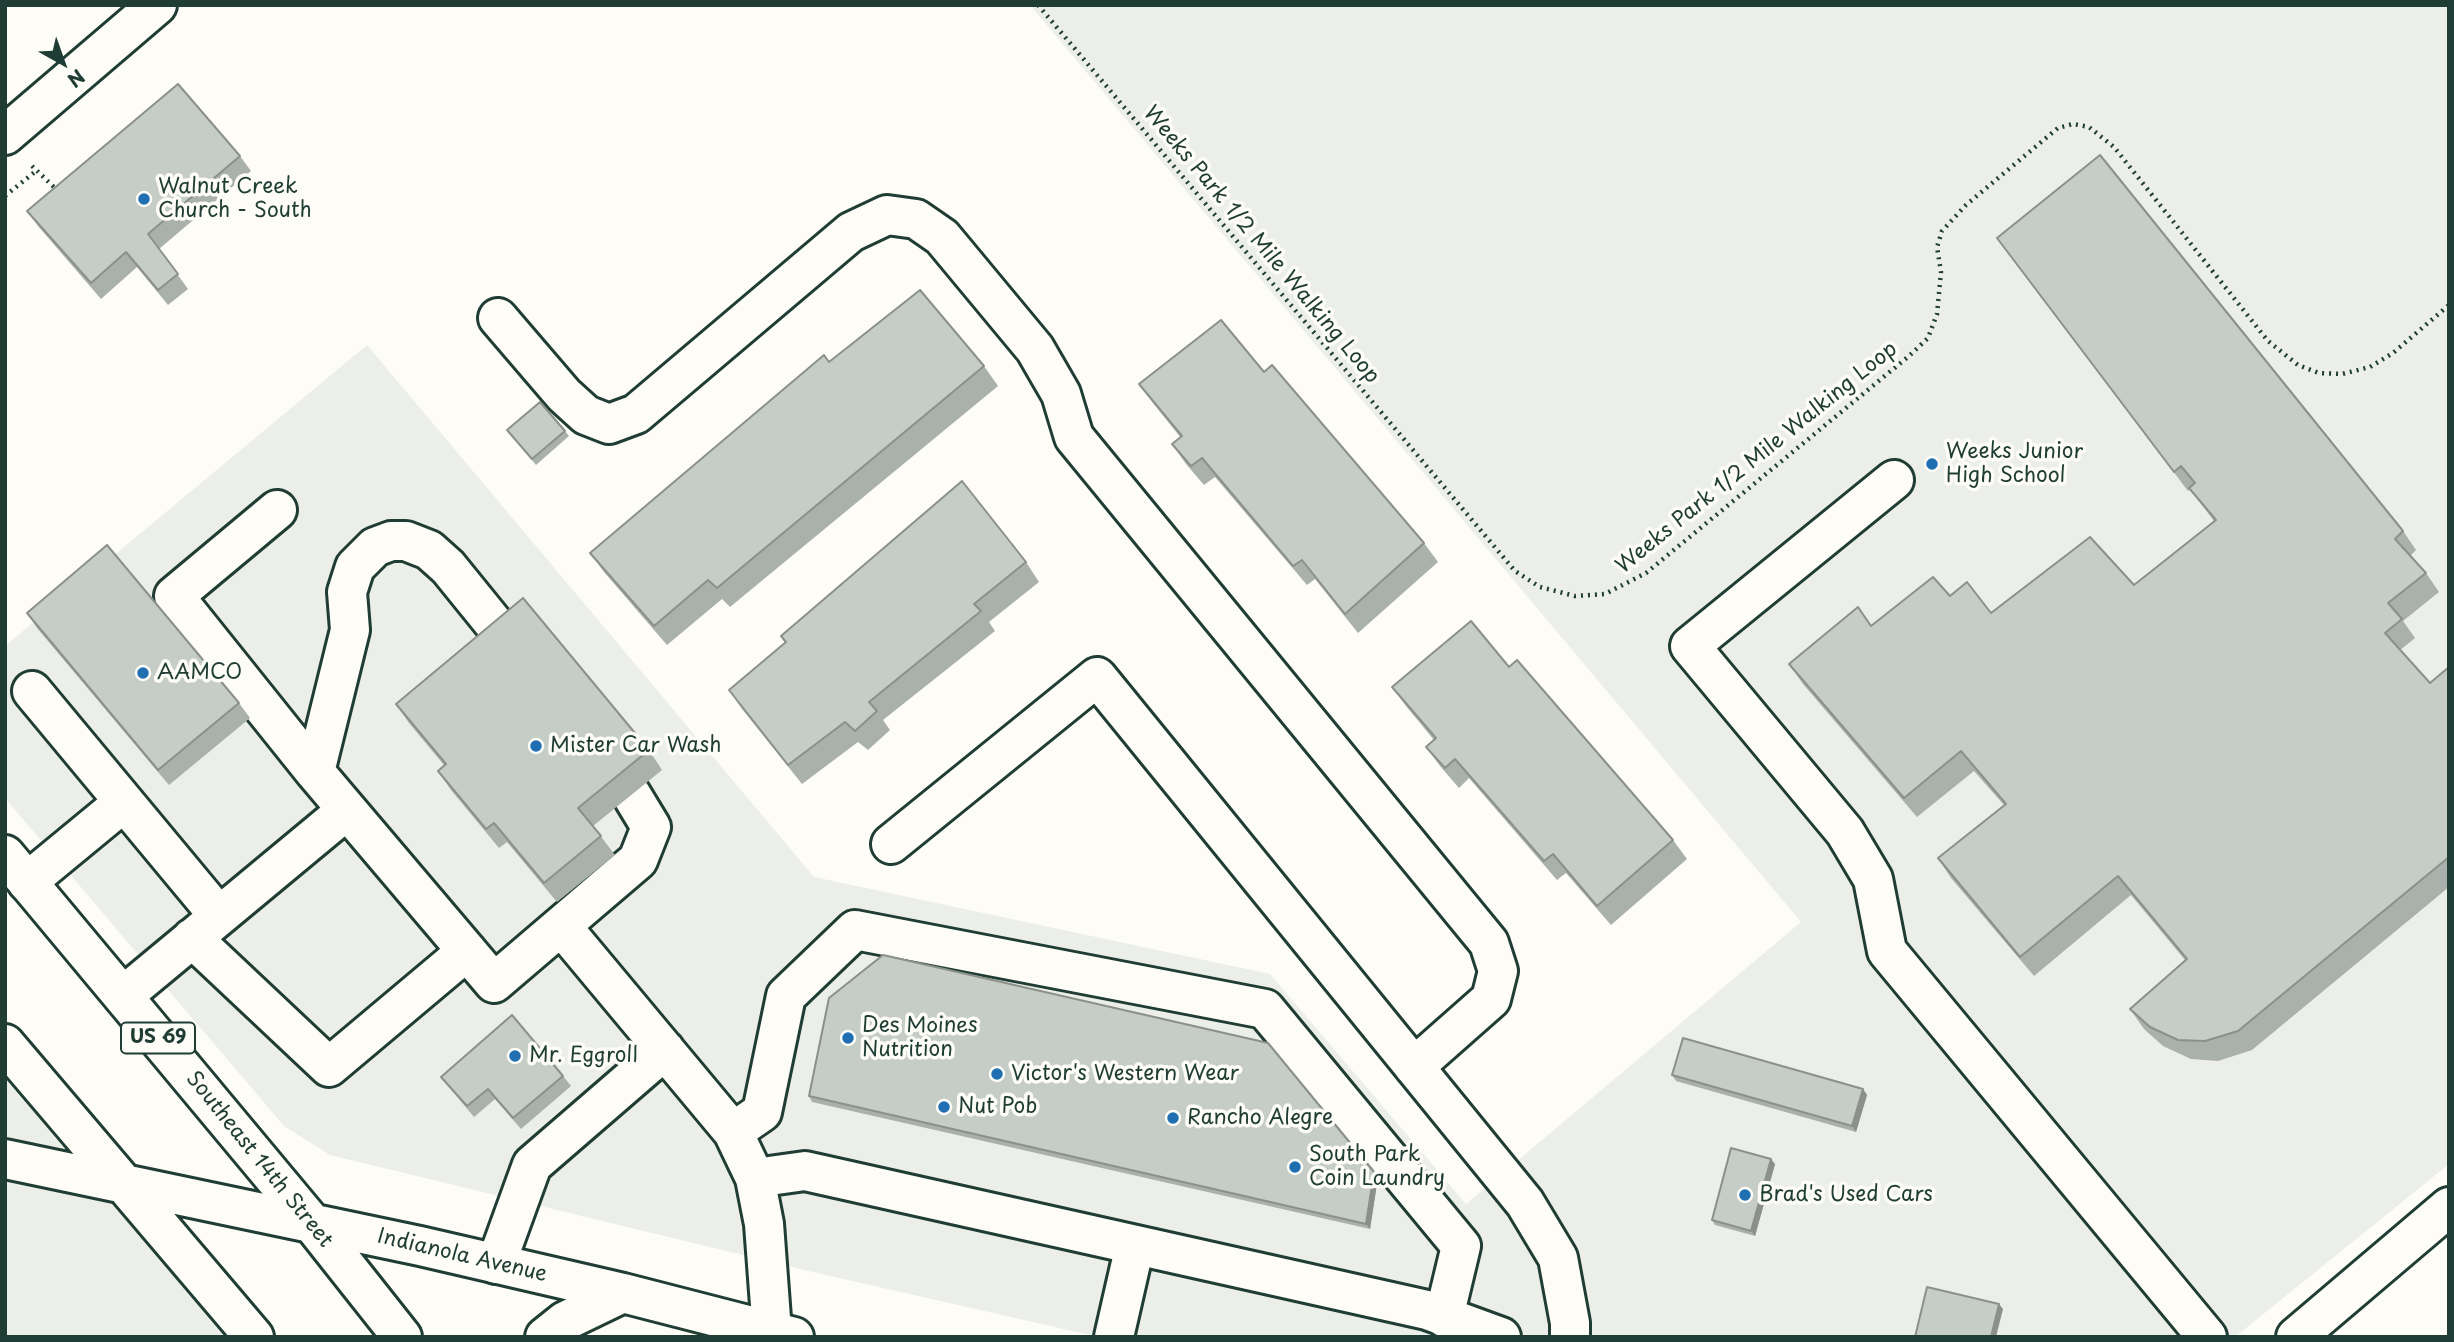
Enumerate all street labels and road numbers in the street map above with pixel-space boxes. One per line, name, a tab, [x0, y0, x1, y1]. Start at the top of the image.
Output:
street label: Weeks Park 1/2 Mile Walking Loop	[1138, 101, 1384, 389]
street label: Weeks Park 1/2 Mile Walking Loop	[1611, 337, 1903, 579]
road number: US 69	[121, 1022, 195, 1054]
street label: Southeast 14th Street	[180, 1067, 338, 1253]
street label: Indianola Avenue	[375, 1224, 549, 1288]

